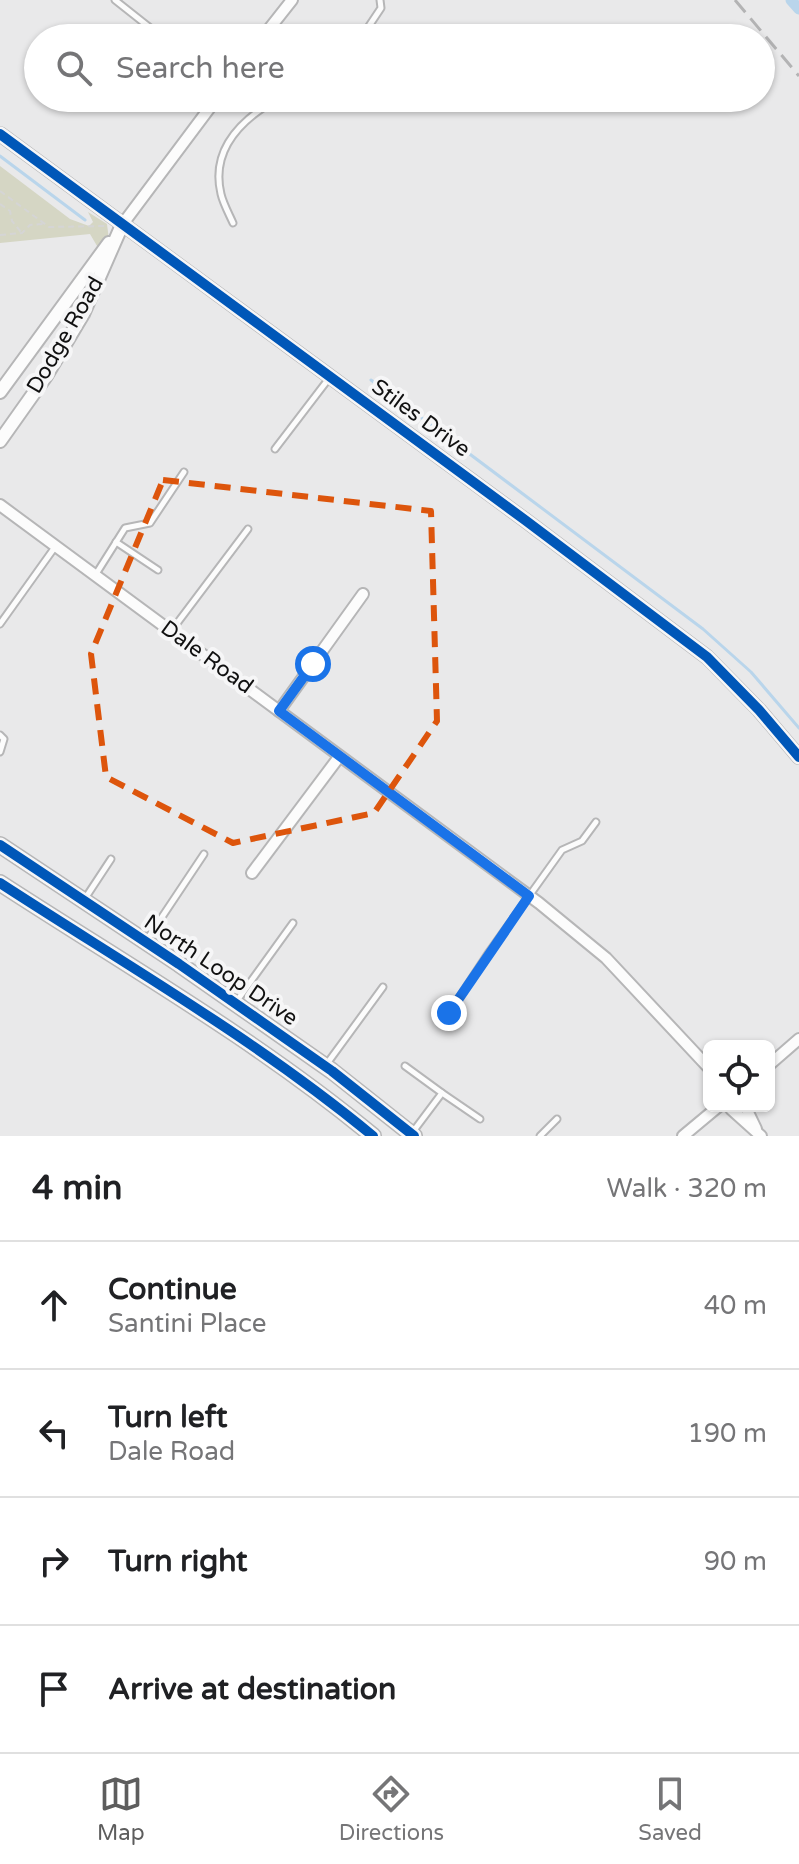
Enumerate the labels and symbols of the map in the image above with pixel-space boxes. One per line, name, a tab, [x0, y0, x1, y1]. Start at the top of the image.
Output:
street label: Dodge Road	[21, 272, 109, 398]
street label: Stiles Drive	[367, 374, 475, 462]
street label: Dale Road	[156, 615, 258, 699]
route start	[295, 646, 331, 682]
street label: North Loop Drive	[139, 909, 303, 1031]
route end	[431, 995, 467, 1031]

